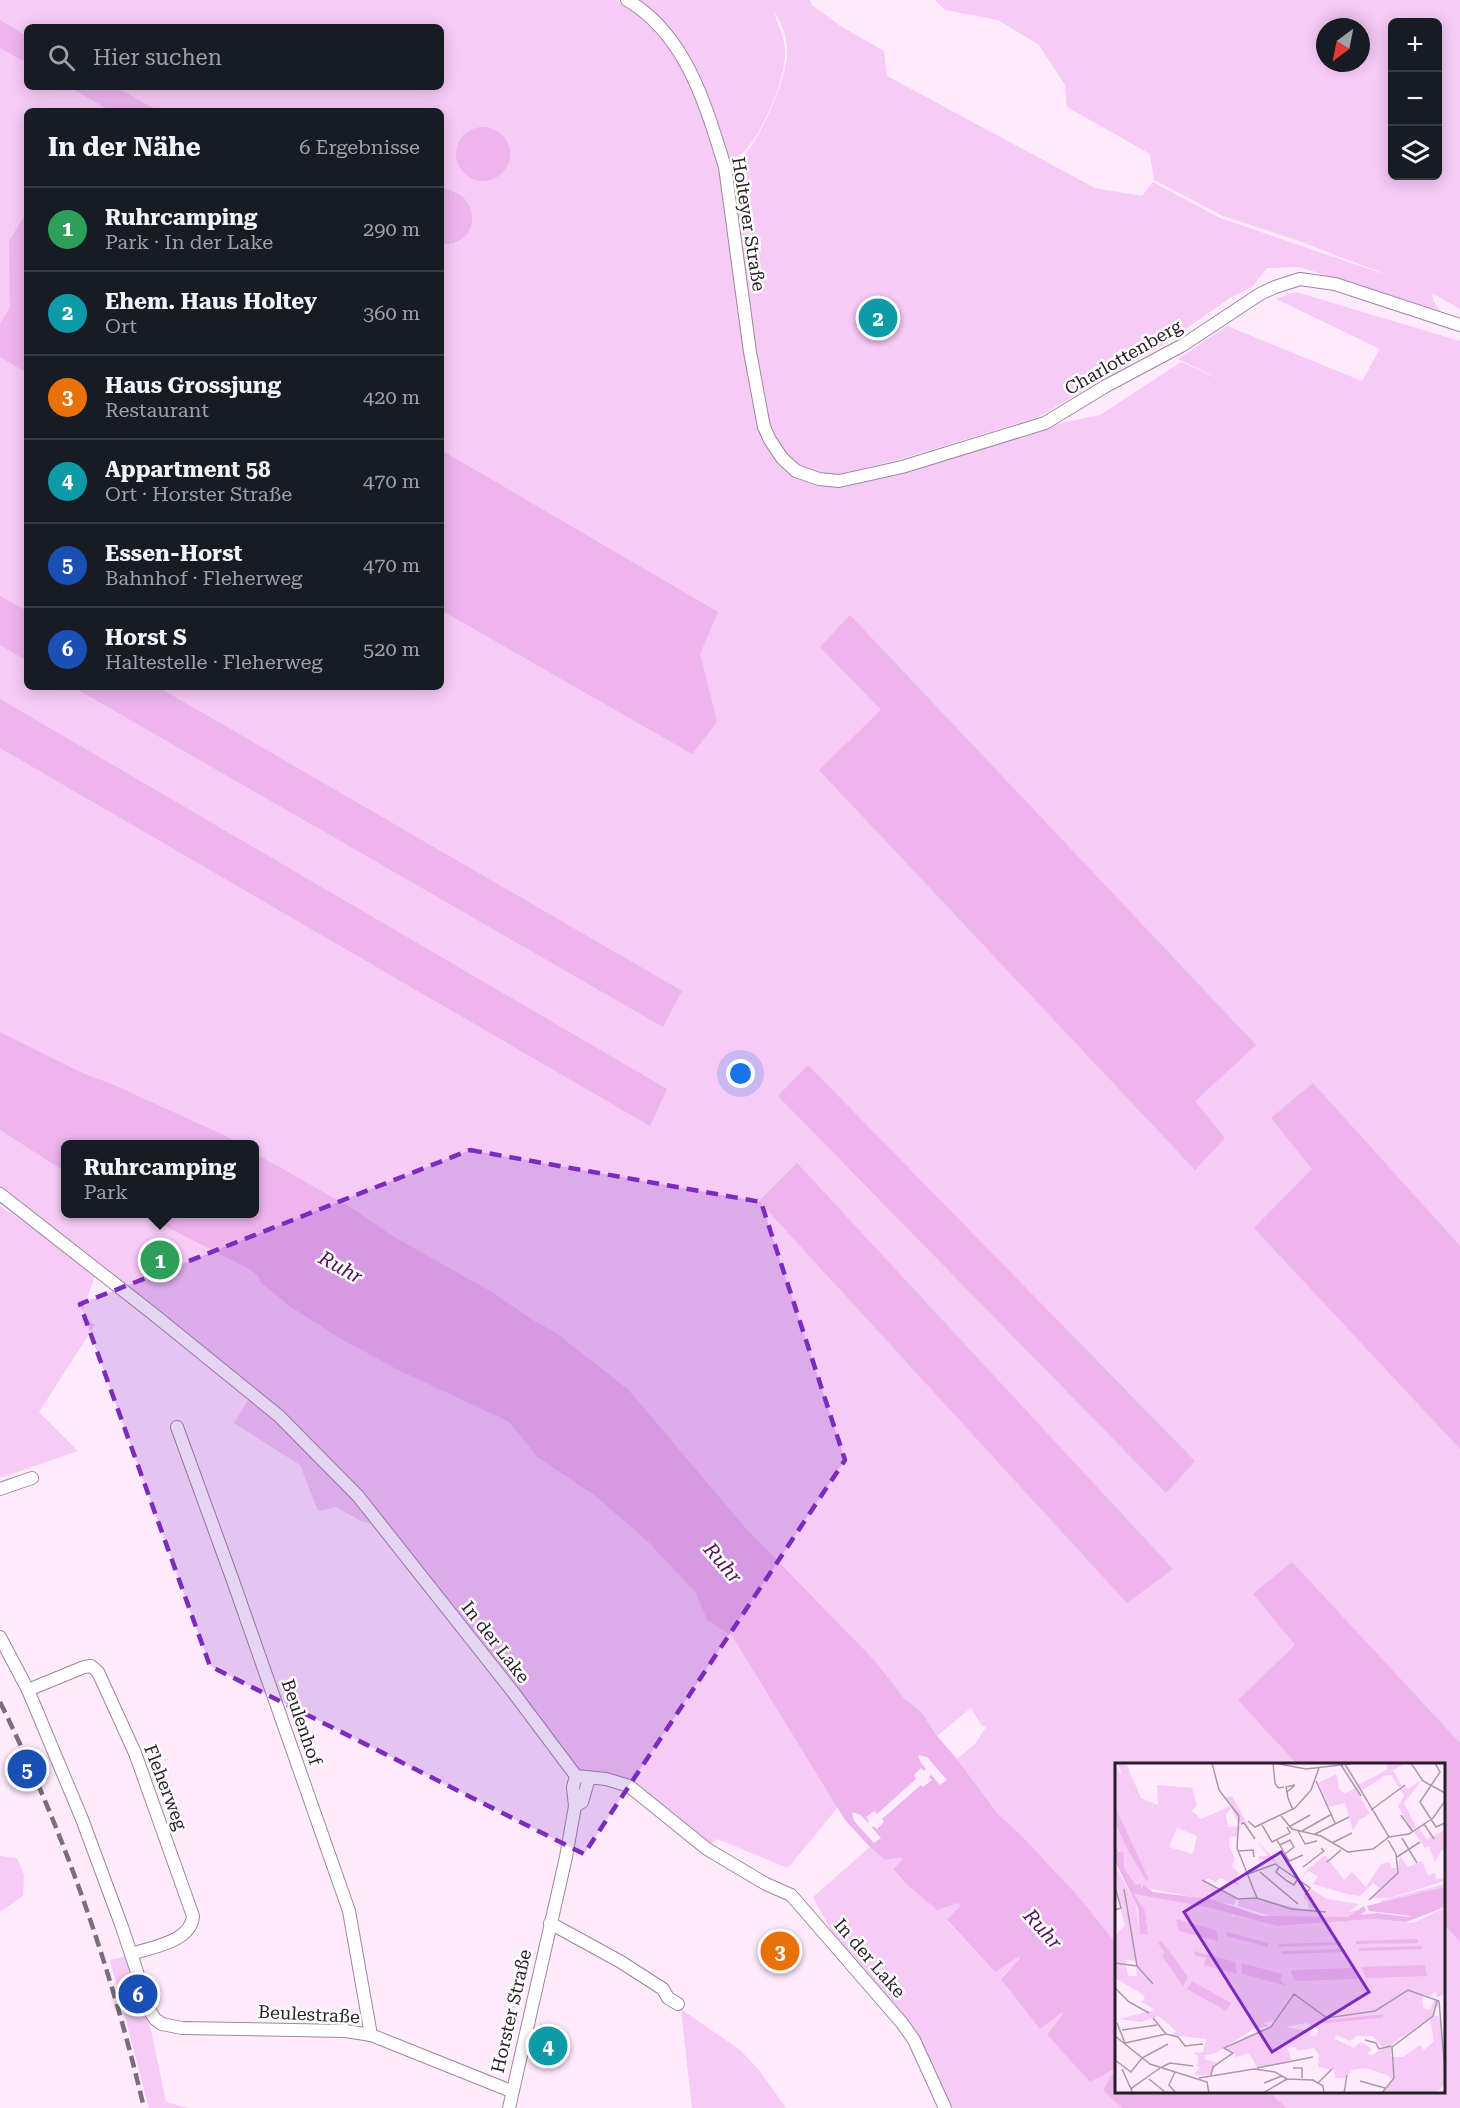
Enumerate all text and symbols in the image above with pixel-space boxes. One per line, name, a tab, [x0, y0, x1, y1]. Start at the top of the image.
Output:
north arrow	[1316, 18, 1370, 72]
map controls	[1388, 18, 1442, 180]
button: +	[1388, 18, 1442, 72]
search box	[24, 24, 444, 90]
icon: search	[45, 41, 78, 74]
text: Hier suchen	[93, 45, 222, 70]
button: −	[1388, 72, 1442, 126]
button: layers	[1388, 126, 1442, 180]
text: In der Nähe	[48, 132, 201, 162]
text: 6 Ergebnisse	[299, 135, 420, 159]
street label: Holteyer Straße	[728, 155, 770, 293]
text: Ruhrcamping	[105, 205, 257, 230]
text: 1	[62, 217, 73, 241]
text: 290 m	[363, 217, 420, 241]
text: Park · In der Lake	[105, 230, 273, 254]
text: Ehem. Haus Holtey	[105, 289, 317, 314]
pin: 2	[858, 296, 898, 340]
text: 2	[62, 301, 73, 325]
text: 360 m	[363, 301, 420, 325]
text: Ort	[105, 314, 137, 338]
street label: Charlottenberg	[1061, 315, 1186, 399]
text: Haus Grossjung	[105, 373, 281, 398]
text: 3	[62, 385, 73, 409]
text: 420 m	[363, 385, 420, 409]
text: Restaurant	[105, 398, 209, 422]
text: Appartment 58	[105, 457, 270, 482]
text: 4	[62, 469, 73, 493]
text: 470 m	[363, 469, 420, 493]
text: Ort · Horster Straße	[105, 482, 292, 506]
text: Essen-Horst	[105, 541, 242, 566]
text: 5	[62, 553, 73, 577]
text: 470 m	[363, 553, 420, 577]
text: Bahnhof · Fleherweg	[105, 566, 302, 590]
text: Horst S	[105, 625, 187, 650]
text: 6	[62, 637, 73, 661]
text: 520 m	[363, 637, 420, 661]
text: Haltestelle · Fleherweg	[105, 650, 323, 674]
your location	[726, 1059, 755, 1088]
popup	[61, 1140, 259, 1218]
text: Ruhrcamping	[84, 1155, 236, 1180]
text: Park	[84, 1180, 128, 1204]
pin: 1	[140, 1238, 180, 1282]
water label: Ruhr	[314, 1245, 368, 1289]
water label: Ruhr	[698, 1537, 748, 1589]
street label: In der Lake	[458, 1597, 535, 1687]
street label: Beulenhof	[278, 1676, 327, 1769]
street label: Fleherweg	[140, 1741, 192, 1833]
pin: 5	[8, 1746, 46, 1792]
inset map	[1115, 1763, 1445, 2093]
water label: Ruhr	[1018, 1903, 1068, 1955]
street label: In der Lake	[830, 1914, 910, 2002]
pin: 3	[760, 1928, 800, 1974]
street label: Horster Straße	[487, 1947, 535, 2075]
pin: 6	[118, 1972, 158, 2016]
street label: Beulestraße	[257, 2001, 361, 2027]
pin: 4	[528, 2024, 568, 2068]

